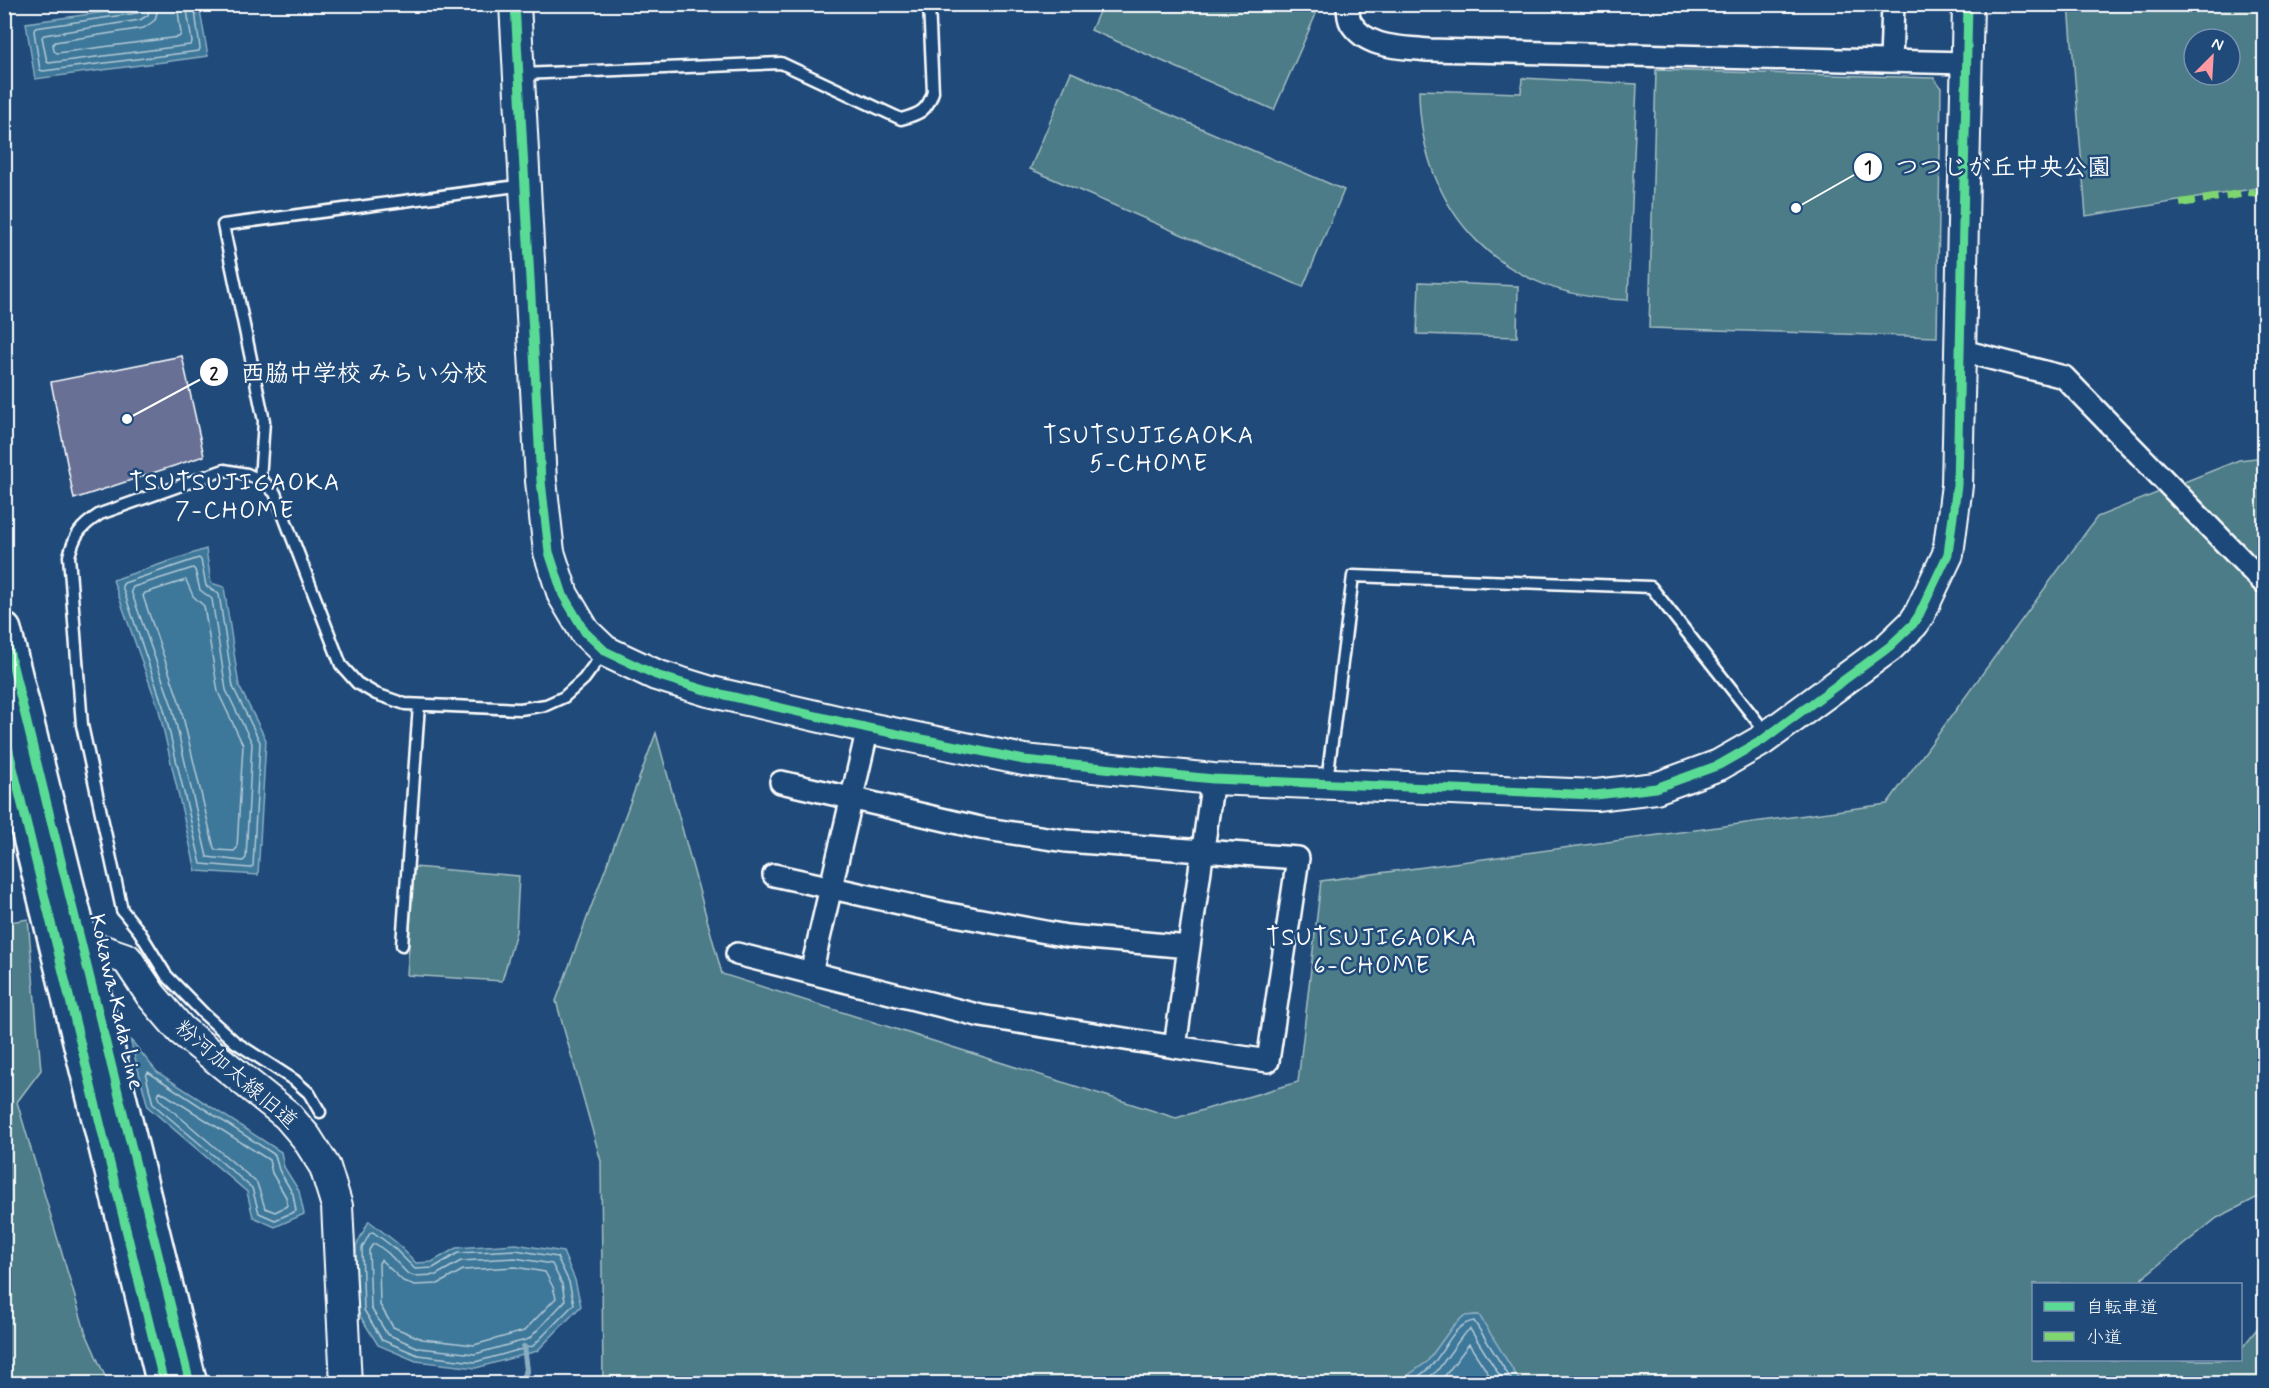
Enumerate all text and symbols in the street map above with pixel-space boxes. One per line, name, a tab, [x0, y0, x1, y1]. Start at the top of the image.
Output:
north arrow	[2182, 27, 2242, 87]
text: N	[2208, 33, 2227, 56]
callout: つつじが丘中央公園	[1853, 146, 2123, 188]
text: つつじが丘中央公園	[1895, 153, 2111, 184]
text: 1	[1864, 156, 1872, 180]
callout: 西脇中学校 みらい分校	[199, 351, 499, 393]
text: 西脇中学校 みらい分校	[241, 359, 487, 390]
text: 2	[210, 362, 219, 386]
district label: TSUTSUJIGAOKA 5-CHOME	[1043, 421, 1255, 480]
district label: TSUTSUJIGAOKA 7-CHOME	[129, 468, 341, 527]
street label: Kokawa Kada Line	[82, 912, 150, 1093]
district label: TSUTSUJIGAOKA 6-CHOME	[1266, 923, 1478, 982]
street label: 粉河加太線旧道	[169, 1014, 303, 1136]
legend	[2032, 1283, 2242, 1361]
text: 自転車道	[2086, 1296, 2158, 1320]
text: 小道	[2086, 1326, 2122, 1350]

